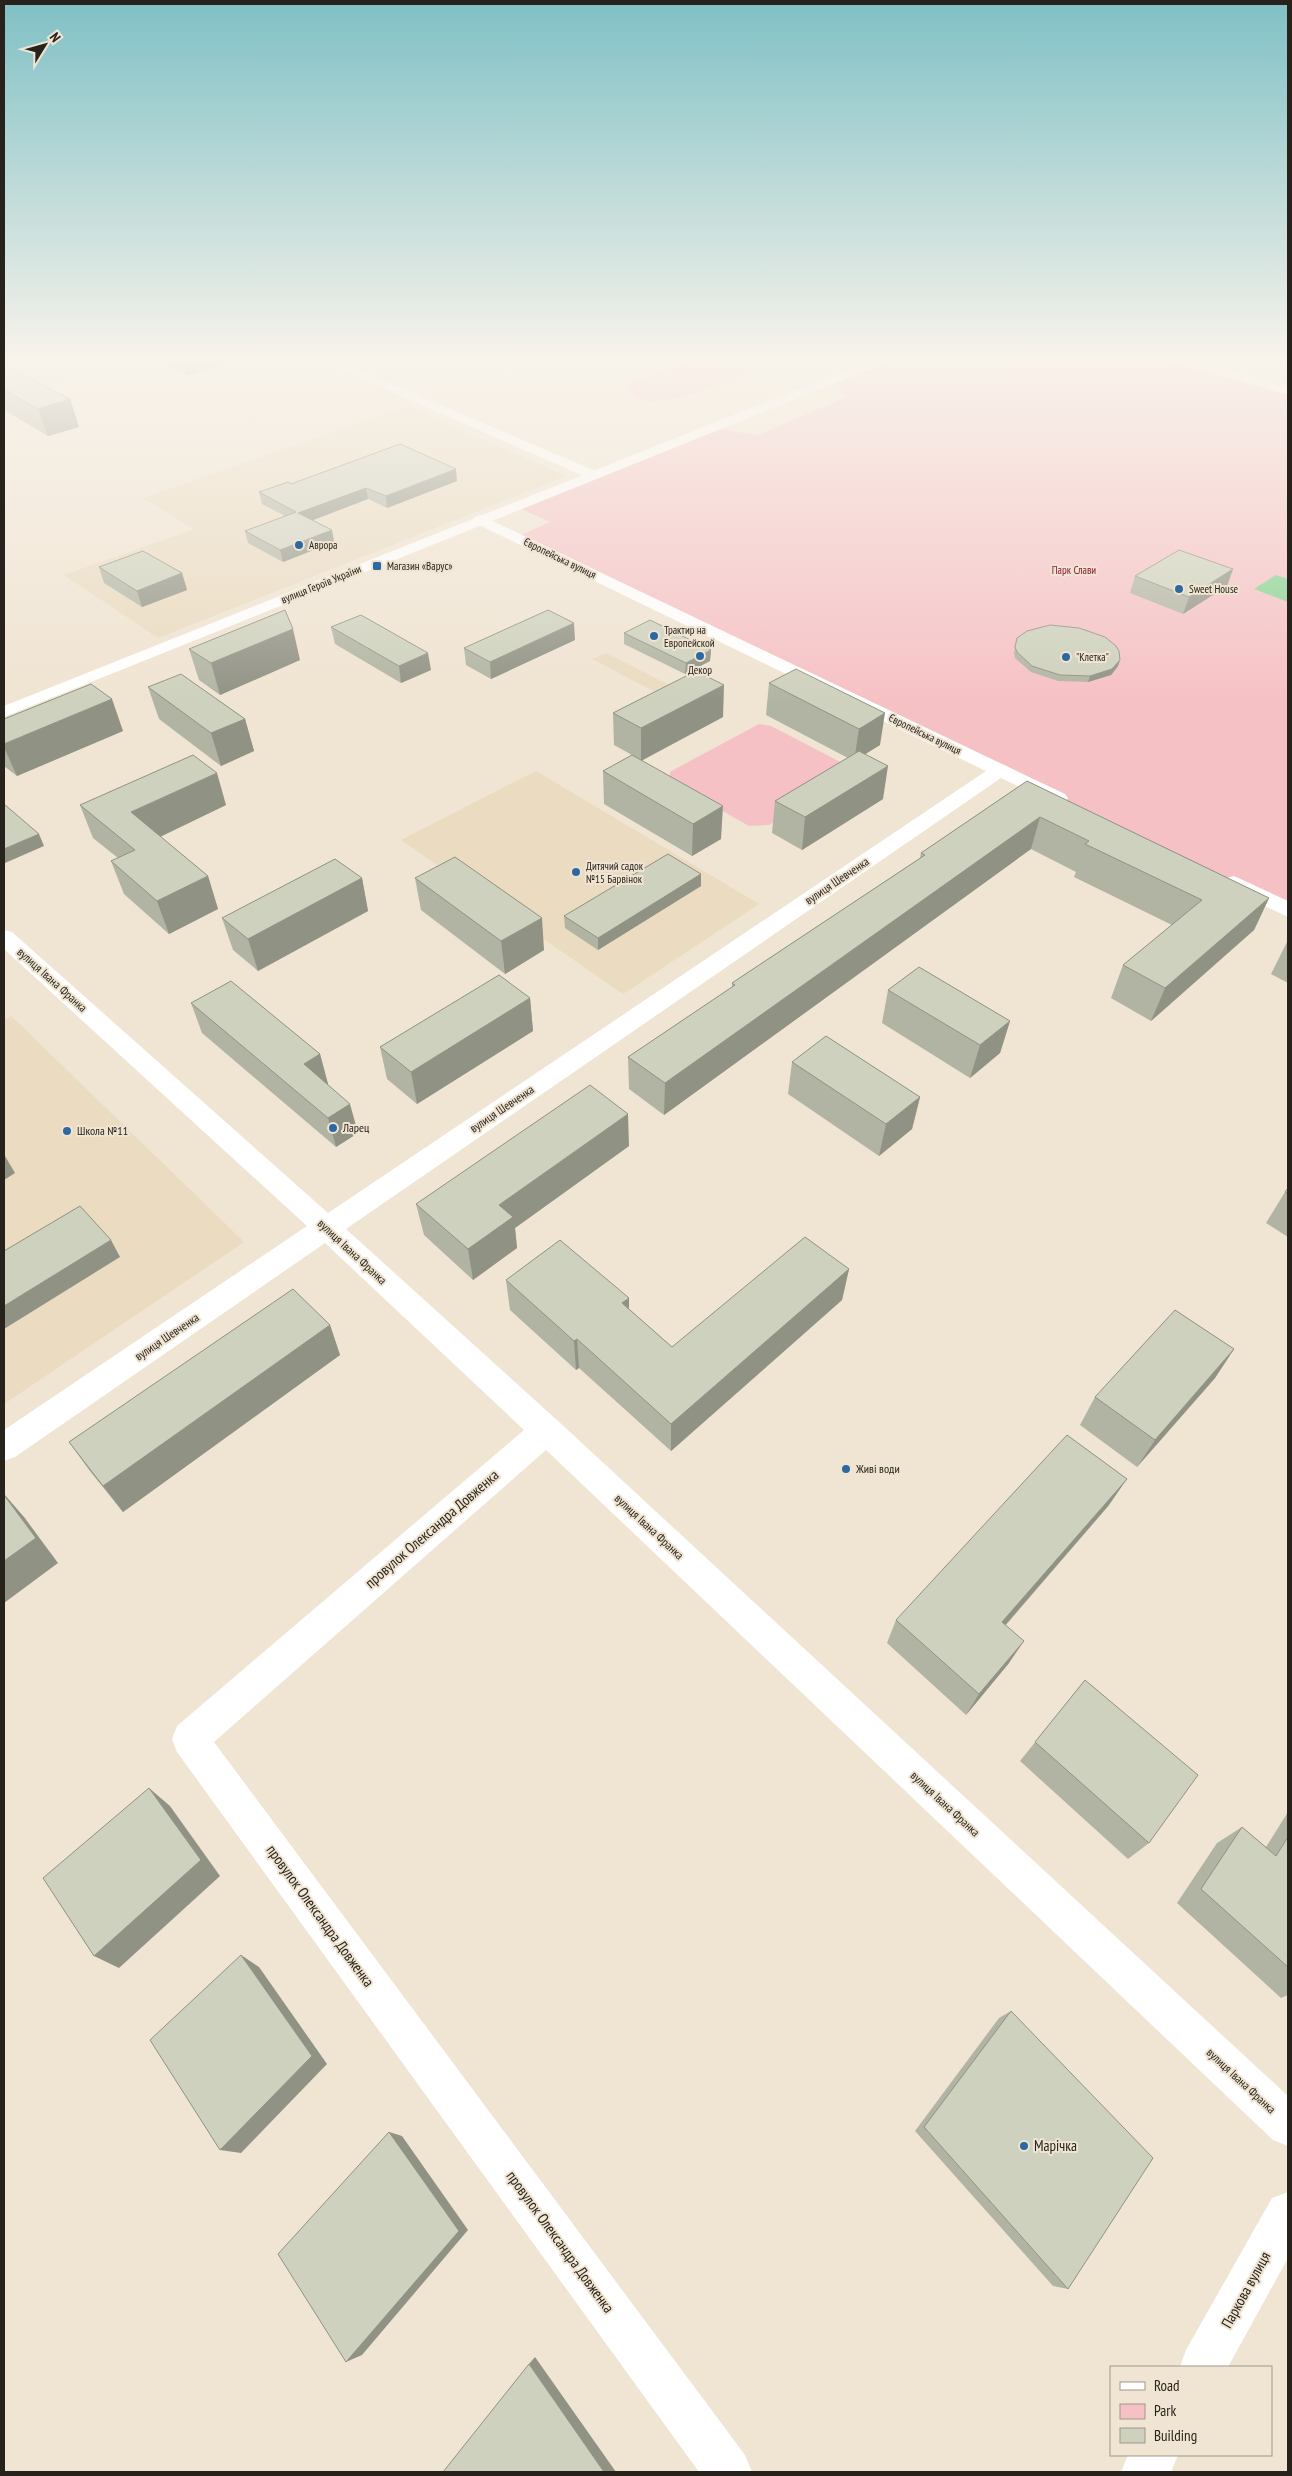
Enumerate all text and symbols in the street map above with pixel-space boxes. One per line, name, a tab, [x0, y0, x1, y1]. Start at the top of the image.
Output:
north arrow	[20, 20, 70, 70]
text: N	[46, 29, 65, 46]
street label: Європейська вулиця	[521, 534, 599, 582]
place label: Аврора	[309, 538, 337, 552]
marker: Аврора	[293, 539, 305, 551]
place label: Магазин «Варус»	[387, 559, 453, 573]
marker: Магазин «Варус»	[371, 560, 383, 572]
street label: вулиця Героїв України	[279, 561, 363, 606]
park label: Парк Слави	[1052, 563, 1096, 577]
place label: Sweet House	[1189, 582, 1239, 596]
marker: Sweet House	[1173, 583, 1185, 595]
place label: Трактир на Европейской	[664, 623, 715, 650]
marker: Трактир на Европейской	[648, 630, 660, 642]
marker: Декор	[694, 650, 706, 662]
place label: "Клетка"	[1076, 650, 1109, 664]
marker: "Клетка"	[1060, 651, 1072, 663]
place label: Декор	[688, 663, 712, 677]
street label: Європейська вулиця	[886, 710, 964, 758]
street label: вулиця Шевченка	[802, 853, 872, 908]
place label: Дитячий садок №15 Барвінок	[586, 859, 644, 886]
marker: Дитячий садок №15 Барвінок	[570, 866, 582, 878]
street label: вулиця Івана Франка	[14, 944, 91, 1015]
street label: вулиця Шевченка	[467, 1081, 537, 1136]
place label: Ларец	[342, 1120, 370, 1135]
marker: Ларец	[327, 1122, 339, 1134]
place label: Школа №11	[77, 1123, 128, 1138]
marker: Школа №11	[61, 1125, 73, 1137]
street label: вулиця Івана Франка	[315, 1216, 390, 1288]
street label: вулиця Шевченка	[132, 1309, 202, 1364]
place label: Живі води	[855, 1461, 900, 1476]
marker: Живі води	[840, 1463, 852, 1475]
street label: провулок Олександра Довженка	[361, 1465, 502, 1592]
street label: вулиця Івана Франка	[612, 1491, 687, 1563]
street label: вулиця Івана Франка	[908, 1768, 983, 1840]
street label: провулок Олександра Довженка	[262, 1841, 378, 1990]
street label: вулиця Івана Франка	[1204, 2045, 1279, 2117]
place label: Марічка	[1034, 2136, 1077, 2155]
marker: Марічка	[1018, 2140, 1030, 2152]
street label: провулок Олександра Довженка	[502, 2167, 618, 2316]
street label: Паркова вулиця	[1217, 2248, 1274, 2331]
legend	[1110, 2366, 1272, 2456]
text: Road	[1154, 2376, 1180, 2395]
text: Park	[1154, 2401, 1176, 2420]
text: Building	[1154, 2426, 1197, 2445]

